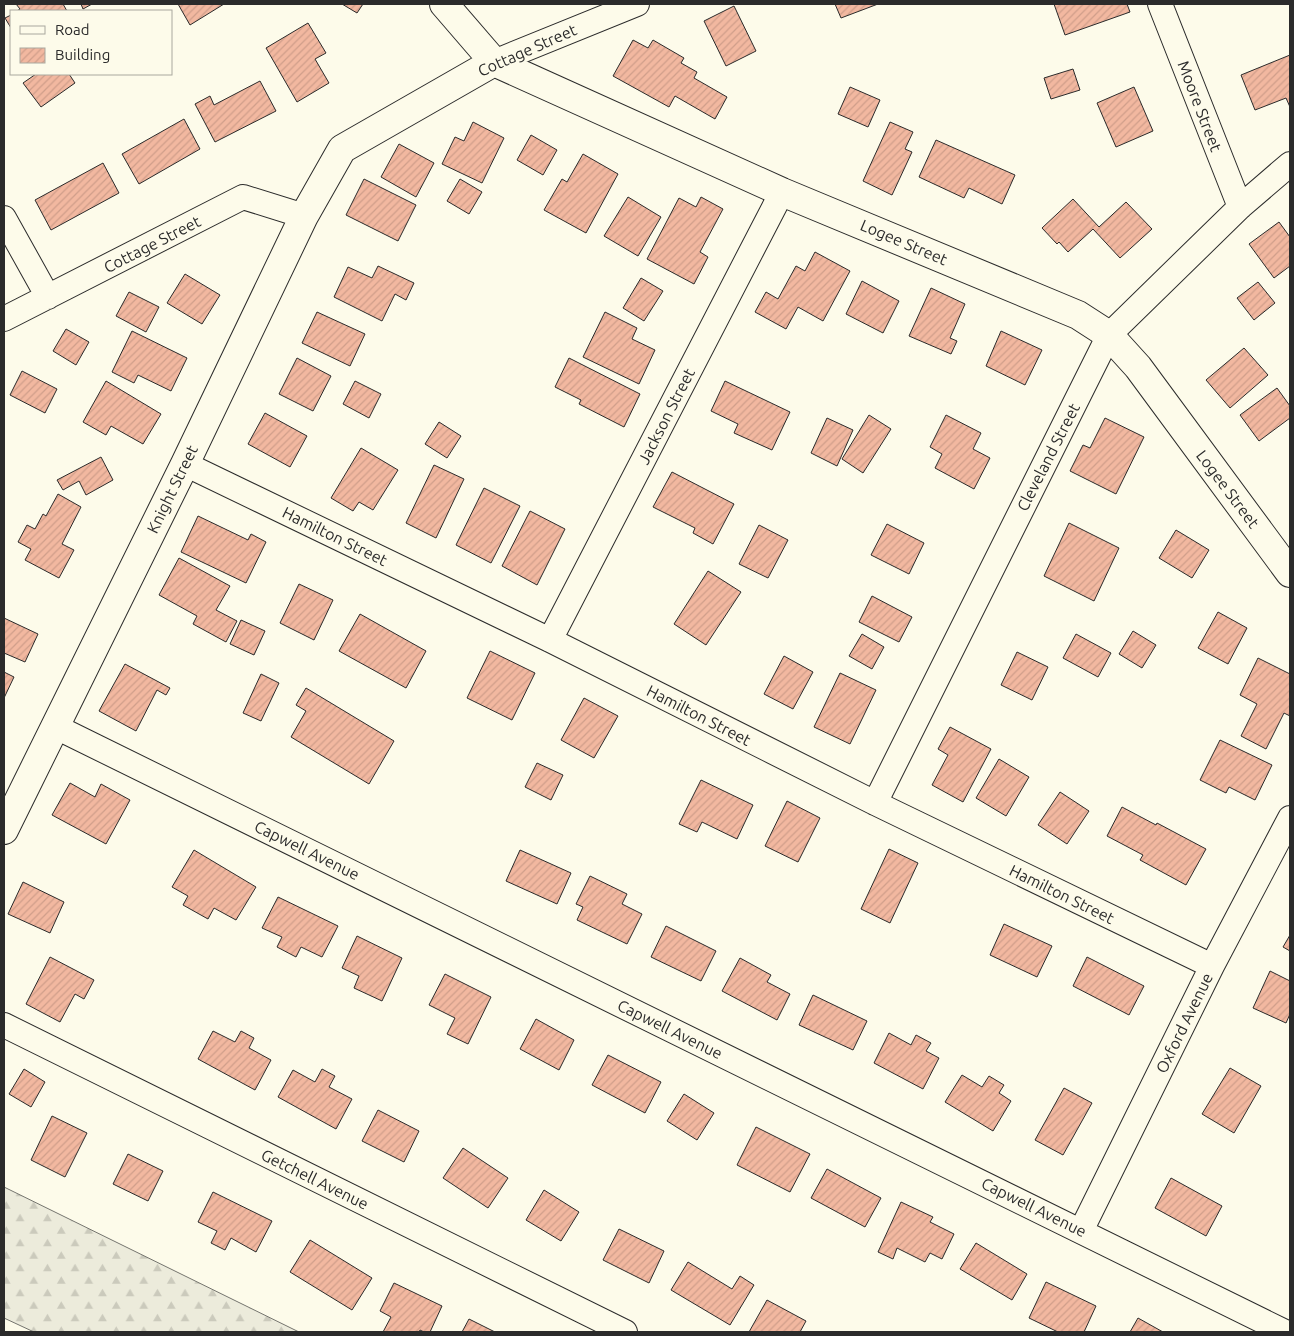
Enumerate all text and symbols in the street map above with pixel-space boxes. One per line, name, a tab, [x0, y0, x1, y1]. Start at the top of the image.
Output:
legend	[10, 10, 172, 75]
street label: Cottage Street	[475, 20, 580, 80]
text: Road	[55, 21, 90, 38]
text: Building	[55, 46, 110, 63]
street label: Moore Street	[1174, 58, 1226, 155]
street label: Cottage Street	[101, 212, 204, 276]
street label: Logee Street	[858, 216, 951, 269]
street label: Jackson Street	[634, 364, 698, 467]
street label: Cleveland Street	[1013, 399, 1083, 514]
street label: Knight Street	[143, 441, 201, 536]
street label: Logee Street	[1193, 447, 1264, 532]
street label: Hamilton Street	[280, 503, 391, 569]
street label: Hamilton Street	[644, 681, 755, 749]
street label: Capwell Avenue	[252, 817, 362, 883]
street label: Hamilton Street	[1007, 861, 1118, 927]
street label: Oxford Avenue	[1152, 970, 1216, 1076]
street label: Capwell Avenue	[615, 996, 725, 1062]
street label: Getchell Avenue	[258, 1145, 372, 1213]
street label: Capwell Avenue	[979, 1174, 1089, 1240]

